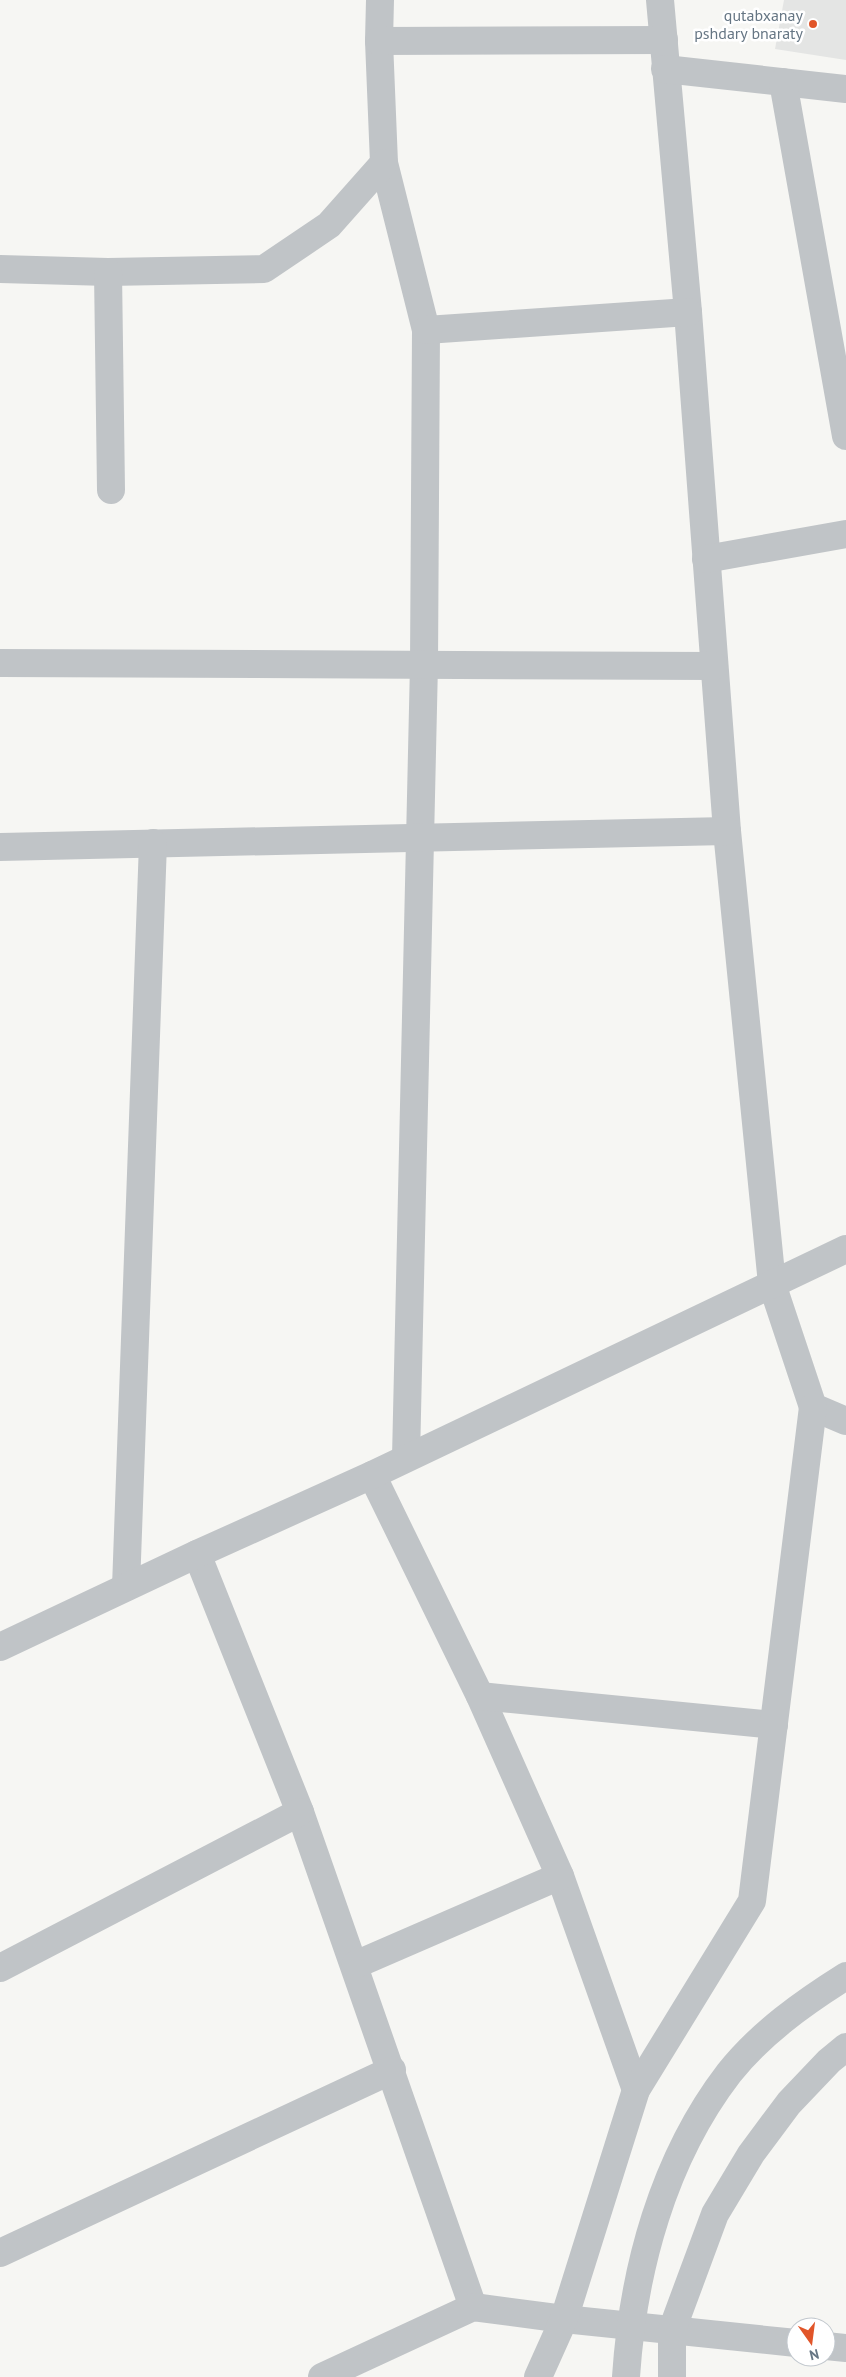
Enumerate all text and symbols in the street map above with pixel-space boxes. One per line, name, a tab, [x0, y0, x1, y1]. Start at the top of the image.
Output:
place label: qutabxanay pshdary bnaraty	[694, 5, 804, 43]
marker: qutabxanay pshdary bnaraty	[807, 18, 819, 30]
north arrow	[786, 2317, 836, 2367]
text: N	[808, 2345, 821, 2364]

